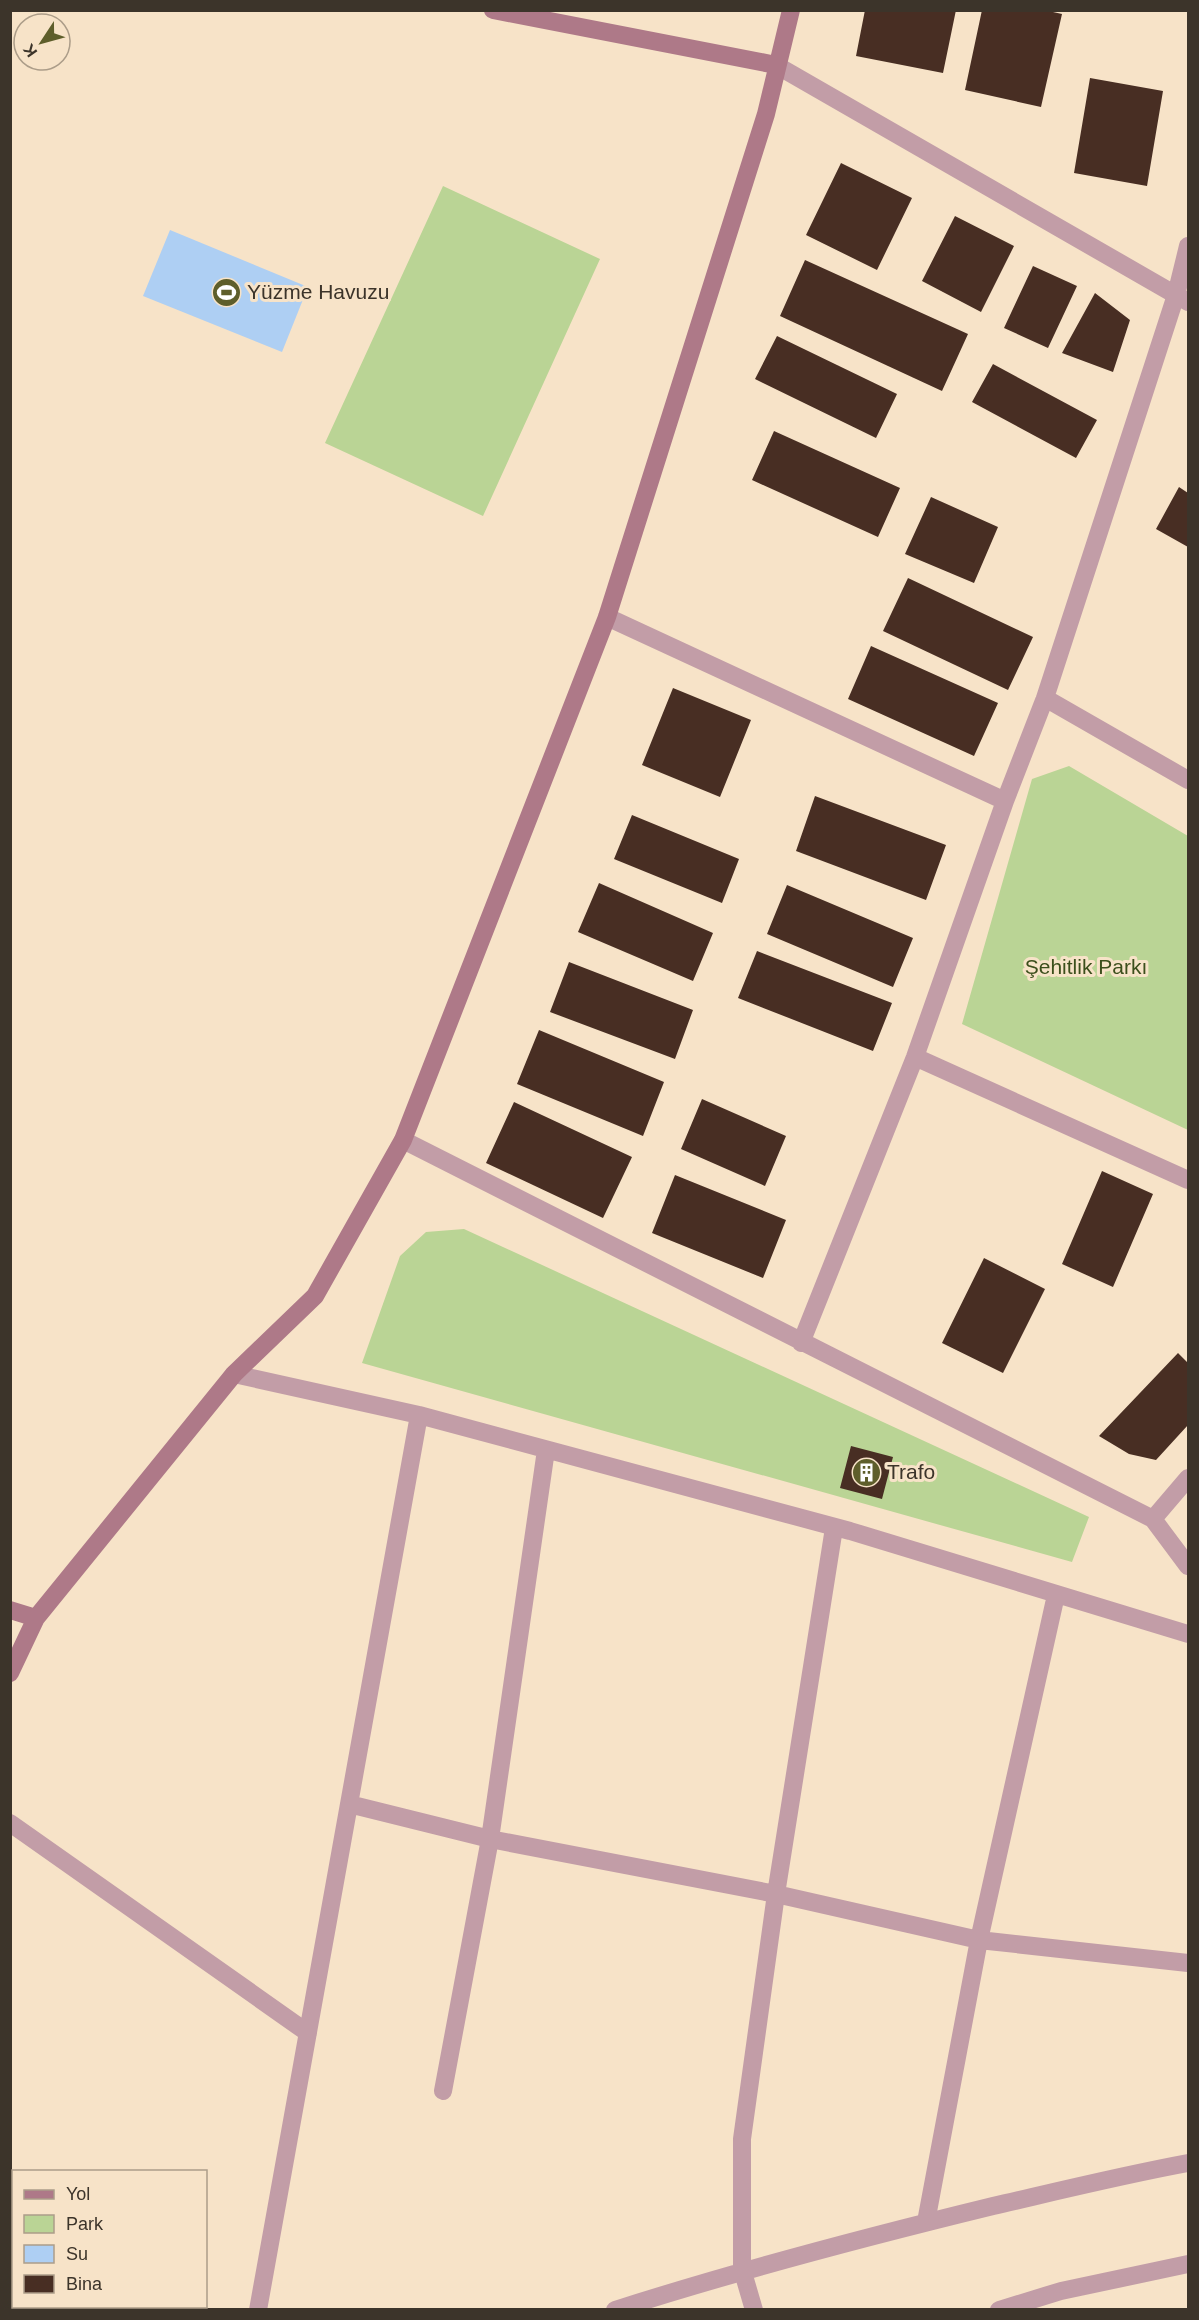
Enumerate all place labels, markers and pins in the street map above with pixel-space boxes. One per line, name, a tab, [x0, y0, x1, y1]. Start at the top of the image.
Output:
sports icon: Yüzme Havuzu	[210, 276, 242, 308]
place label: Yüzme Havuzu	[247, 280, 389, 303]
building icon: Trafo	[850, 1456, 882, 1488]
place label: Trafo	[887, 1460, 935, 1483]

